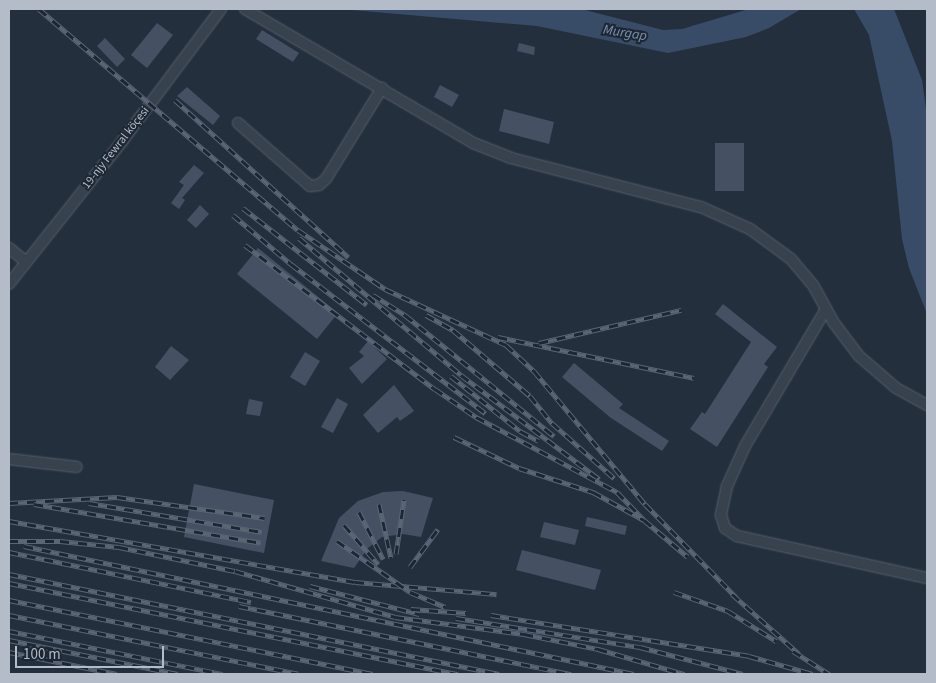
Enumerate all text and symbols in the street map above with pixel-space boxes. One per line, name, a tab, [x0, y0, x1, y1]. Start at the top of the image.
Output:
water label: Murgap	[602, 21, 648, 45]
street label: 19-njy Fewral köçesi	[79, 104, 153, 192]
scale bar	[18, 636, 166, 668]
text: 100 m	[23, 644, 61, 665]

